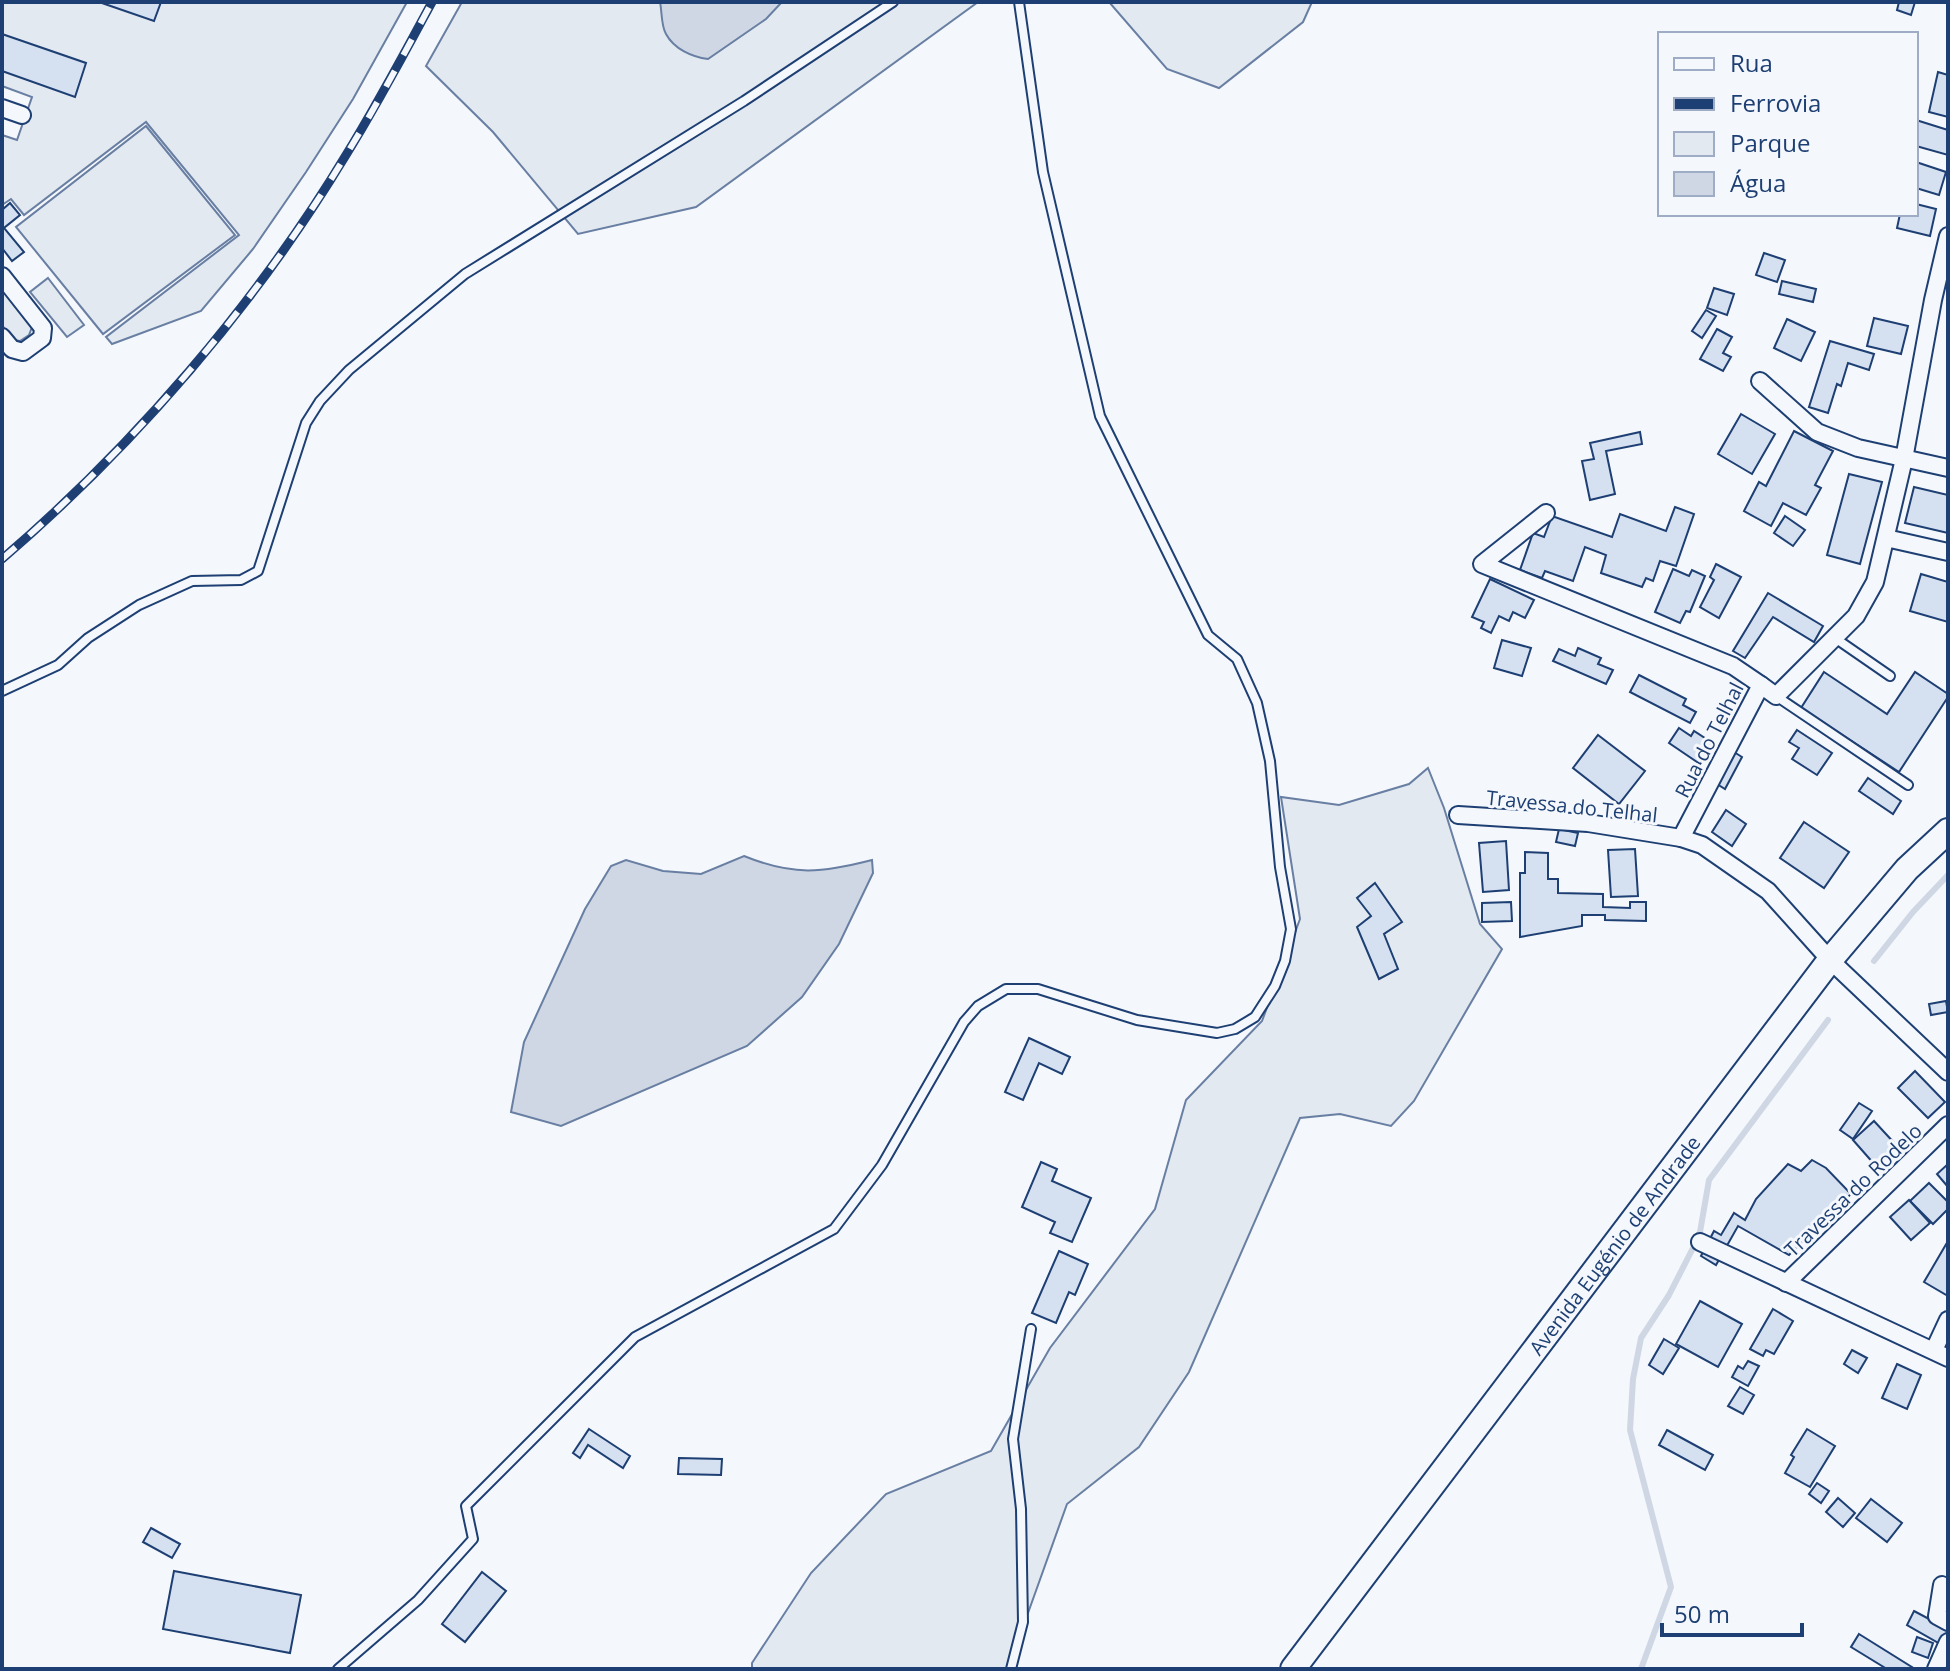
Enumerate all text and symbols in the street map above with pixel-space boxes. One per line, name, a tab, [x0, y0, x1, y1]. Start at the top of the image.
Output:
legend	[1658, 32, 1918, 216]
text: Rua	[1730, 46, 1773, 79]
text: Ferrovia	[1730, 86, 1821, 119]
text: Parque	[1730, 126, 1810, 159]
text: Água	[1730, 166, 1786, 199]
street label: Rua do Telhal	[1668, 678, 1750, 802]
street label: Travessa do Telhal	[1485, 784, 1659, 828]
street label: Travessa do Rodelo	[1778, 1117, 1928, 1263]
street label: Avenida Eugénio de Andrade	[1522, 1130, 1706, 1360]
scale bar	[1662, 1587, 1802, 1637]
text: 50 m	[1674, 1597, 1730, 1630]

